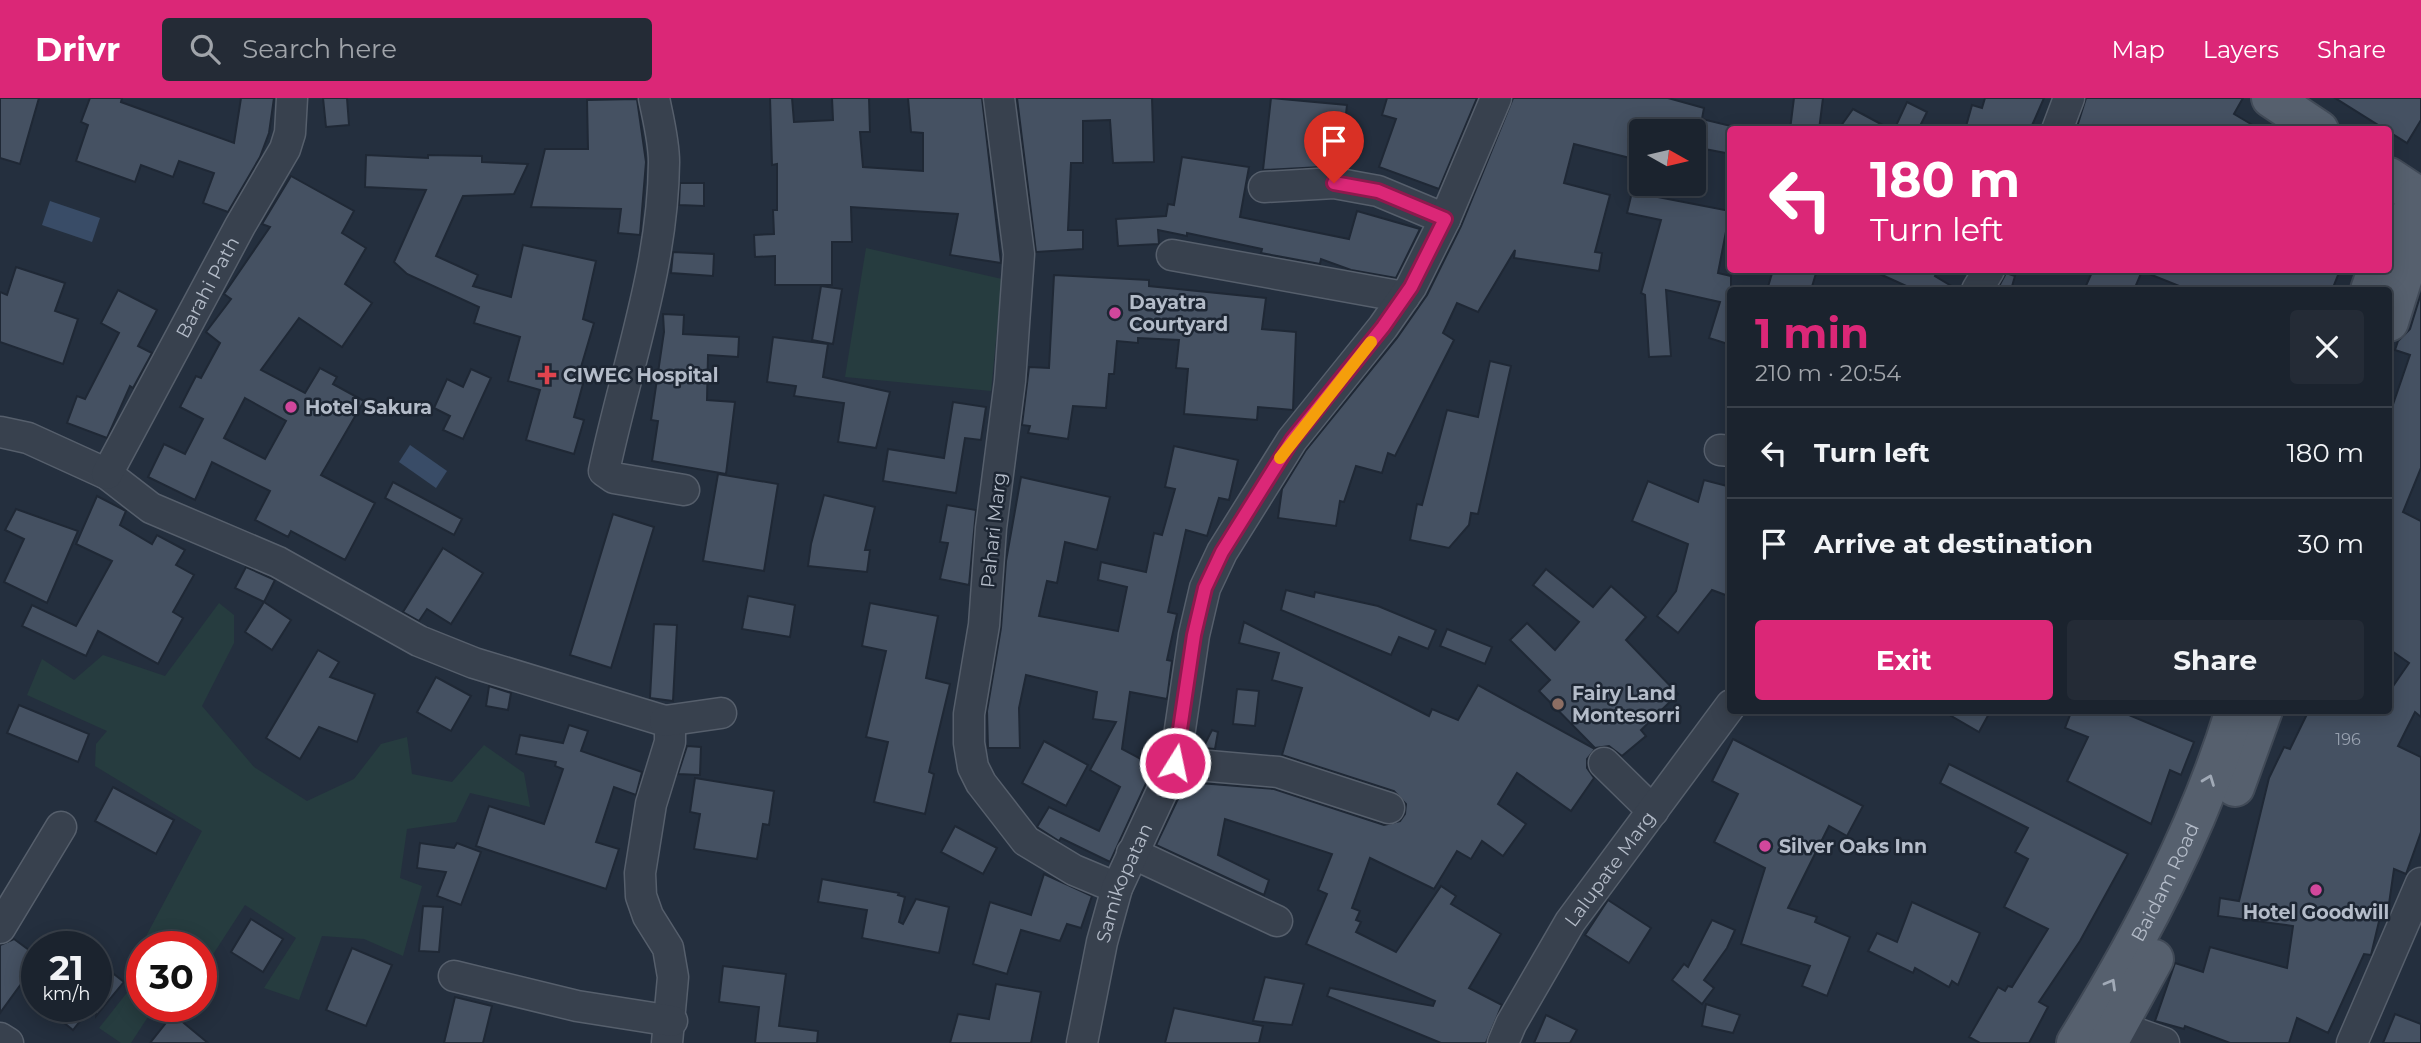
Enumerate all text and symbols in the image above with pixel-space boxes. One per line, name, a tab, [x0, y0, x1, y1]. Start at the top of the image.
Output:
search box	[162, 18, 652, 81]
text: Drivr	[35, 29, 120, 69]
icon: search	[186, 30, 224, 68]
text: Search here	[242, 33, 397, 65]
text: Map	[2111, 35, 2165, 64]
text: Layers	[2203, 35, 2279, 64]
text: Share	[2317, 35, 2386, 64]
pin	[1304, 111, 1364, 183]
north arrow	[1629, 119, 1706, 196]
map controls	[1629, 119, 1706, 196]
icon: arrive	[1315, 122, 1353, 160]
text: 180 m	[1870, 150, 2020, 209]
icon: left	[1755, 154, 1846, 245]
text: Turn left	[1870, 210, 2004, 249]
street label: Barahi Path	[171, 233, 244, 342]
place label: Dayatra Courtyard	[1129, 291, 1228, 336]
marker: Dayatra Courtyard	[1107, 305, 1123, 321]
text: 1 min	[1755, 307, 1869, 359]
button: close	[2290, 310, 2364, 384]
text: 210 m · 20:54	[1755, 359, 1901, 387]
place label: CIWEC Hospital	[563, 364, 718, 387]
marker: CIWEC Hospital	[537, 365, 557, 385]
place label: Hotel Sakura	[305, 396, 432, 419]
marker: Hotel Sakura	[283, 399, 299, 415]
icon: left	[1755, 434, 1793, 472]
text: Turn left	[1814, 437, 1930, 469]
text: 180 m	[2286, 437, 2364, 469]
street label: Pahari Marg	[976, 471, 1011, 589]
icon: arrive	[1755, 525, 1793, 563]
text: Arrive at destination	[1814, 528, 2093, 560]
text: 30 m	[2298, 528, 2364, 560]
button: Exit	[1755, 620, 2053, 700]
button: Share	[2067, 620, 2364, 700]
place label: Fairy Land Montesorri	[1572, 682, 1680, 727]
marker: Fairy Land Montesorri	[1550, 696, 1566, 712]
position arrow	[1138, 726, 1212, 800]
house number: 196	[2335, 730, 2361, 749]
one-way arrow	[2201, 774, 2215, 786]
street label: Lalupate Marg	[1560, 807, 1660, 931]
street label: Baidam Road	[2126, 819, 2204, 946]
street label: Samikopatan	[1091, 820, 1157, 945]
place label: Silver Oaks Inn	[1779, 835, 1927, 858]
marker: Silver Oaks Inn	[1757, 838, 1773, 854]
marker: Hotel Goodwill	[2308, 882, 2324, 898]
place label: Hotel Goodwill	[2243, 901, 2389, 924]
speed limit sign: 30	[126, 931, 217, 1022]
text: 21	[49, 946, 84, 989]
one-way arrow	[2103, 979, 2116, 992]
text: km/h	[42, 983, 91, 1005]

